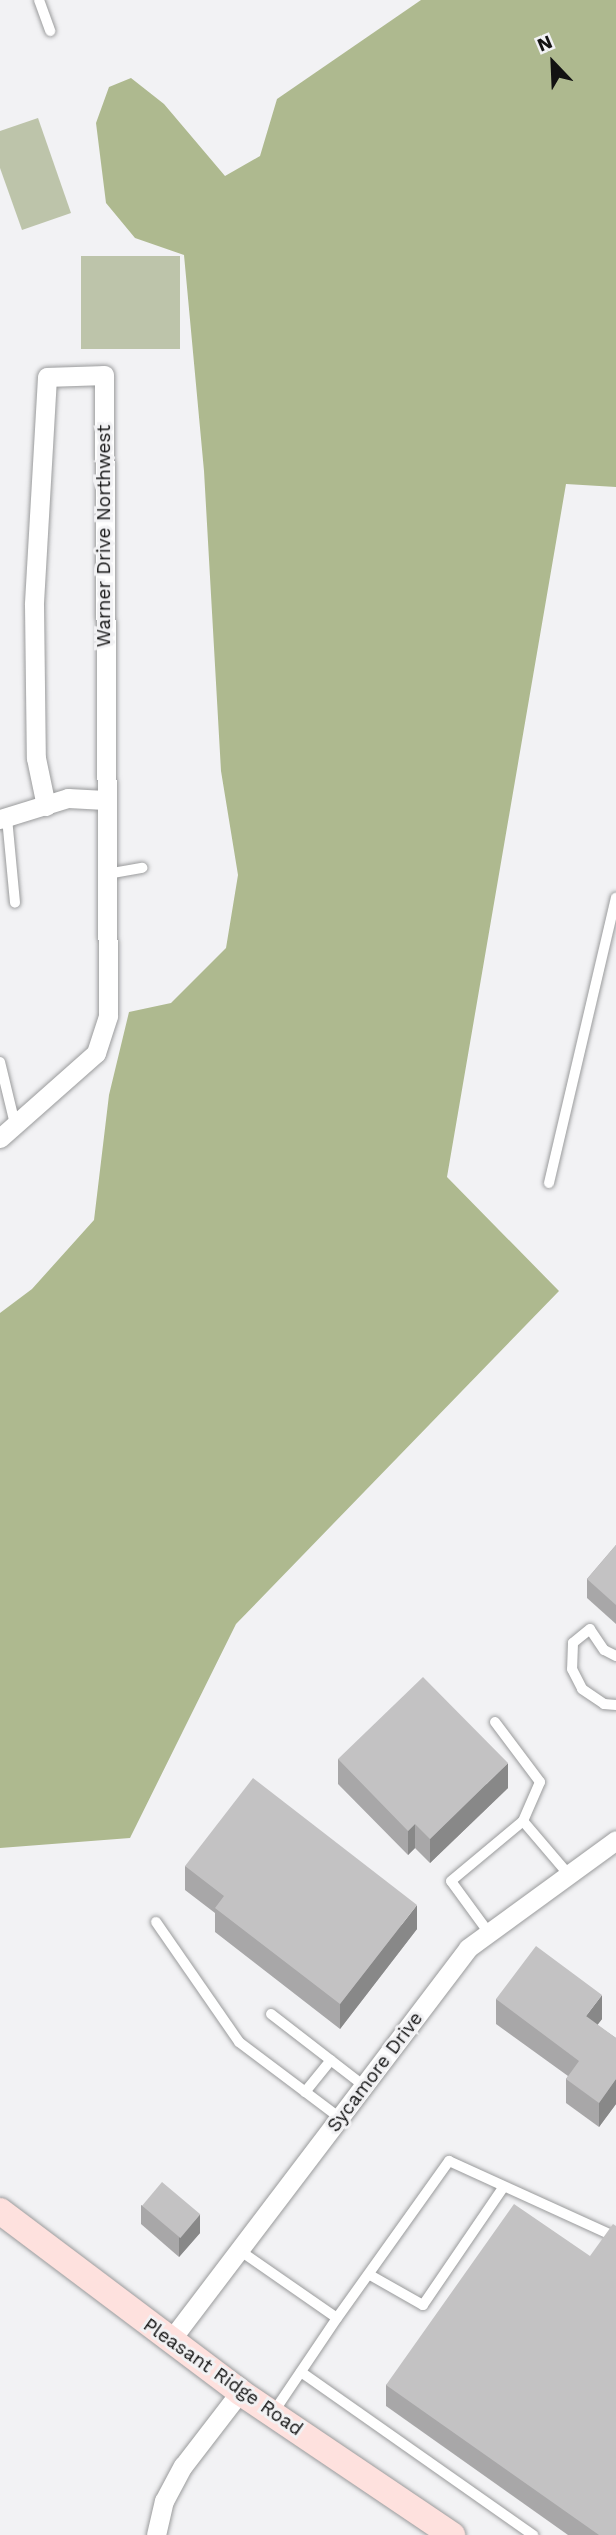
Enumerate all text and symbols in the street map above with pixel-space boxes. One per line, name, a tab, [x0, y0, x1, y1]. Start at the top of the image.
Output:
north arrow	[518, 28, 588, 98]
text: N	[534, 30, 556, 57]
street label: Warner Drive Northwest	[93, 424, 115, 648]
street label: Sycamore Drive	[322, 2007, 428, 2137]
street label: Pleasant Ridge Road	[139, 2313, 307, 2441]

